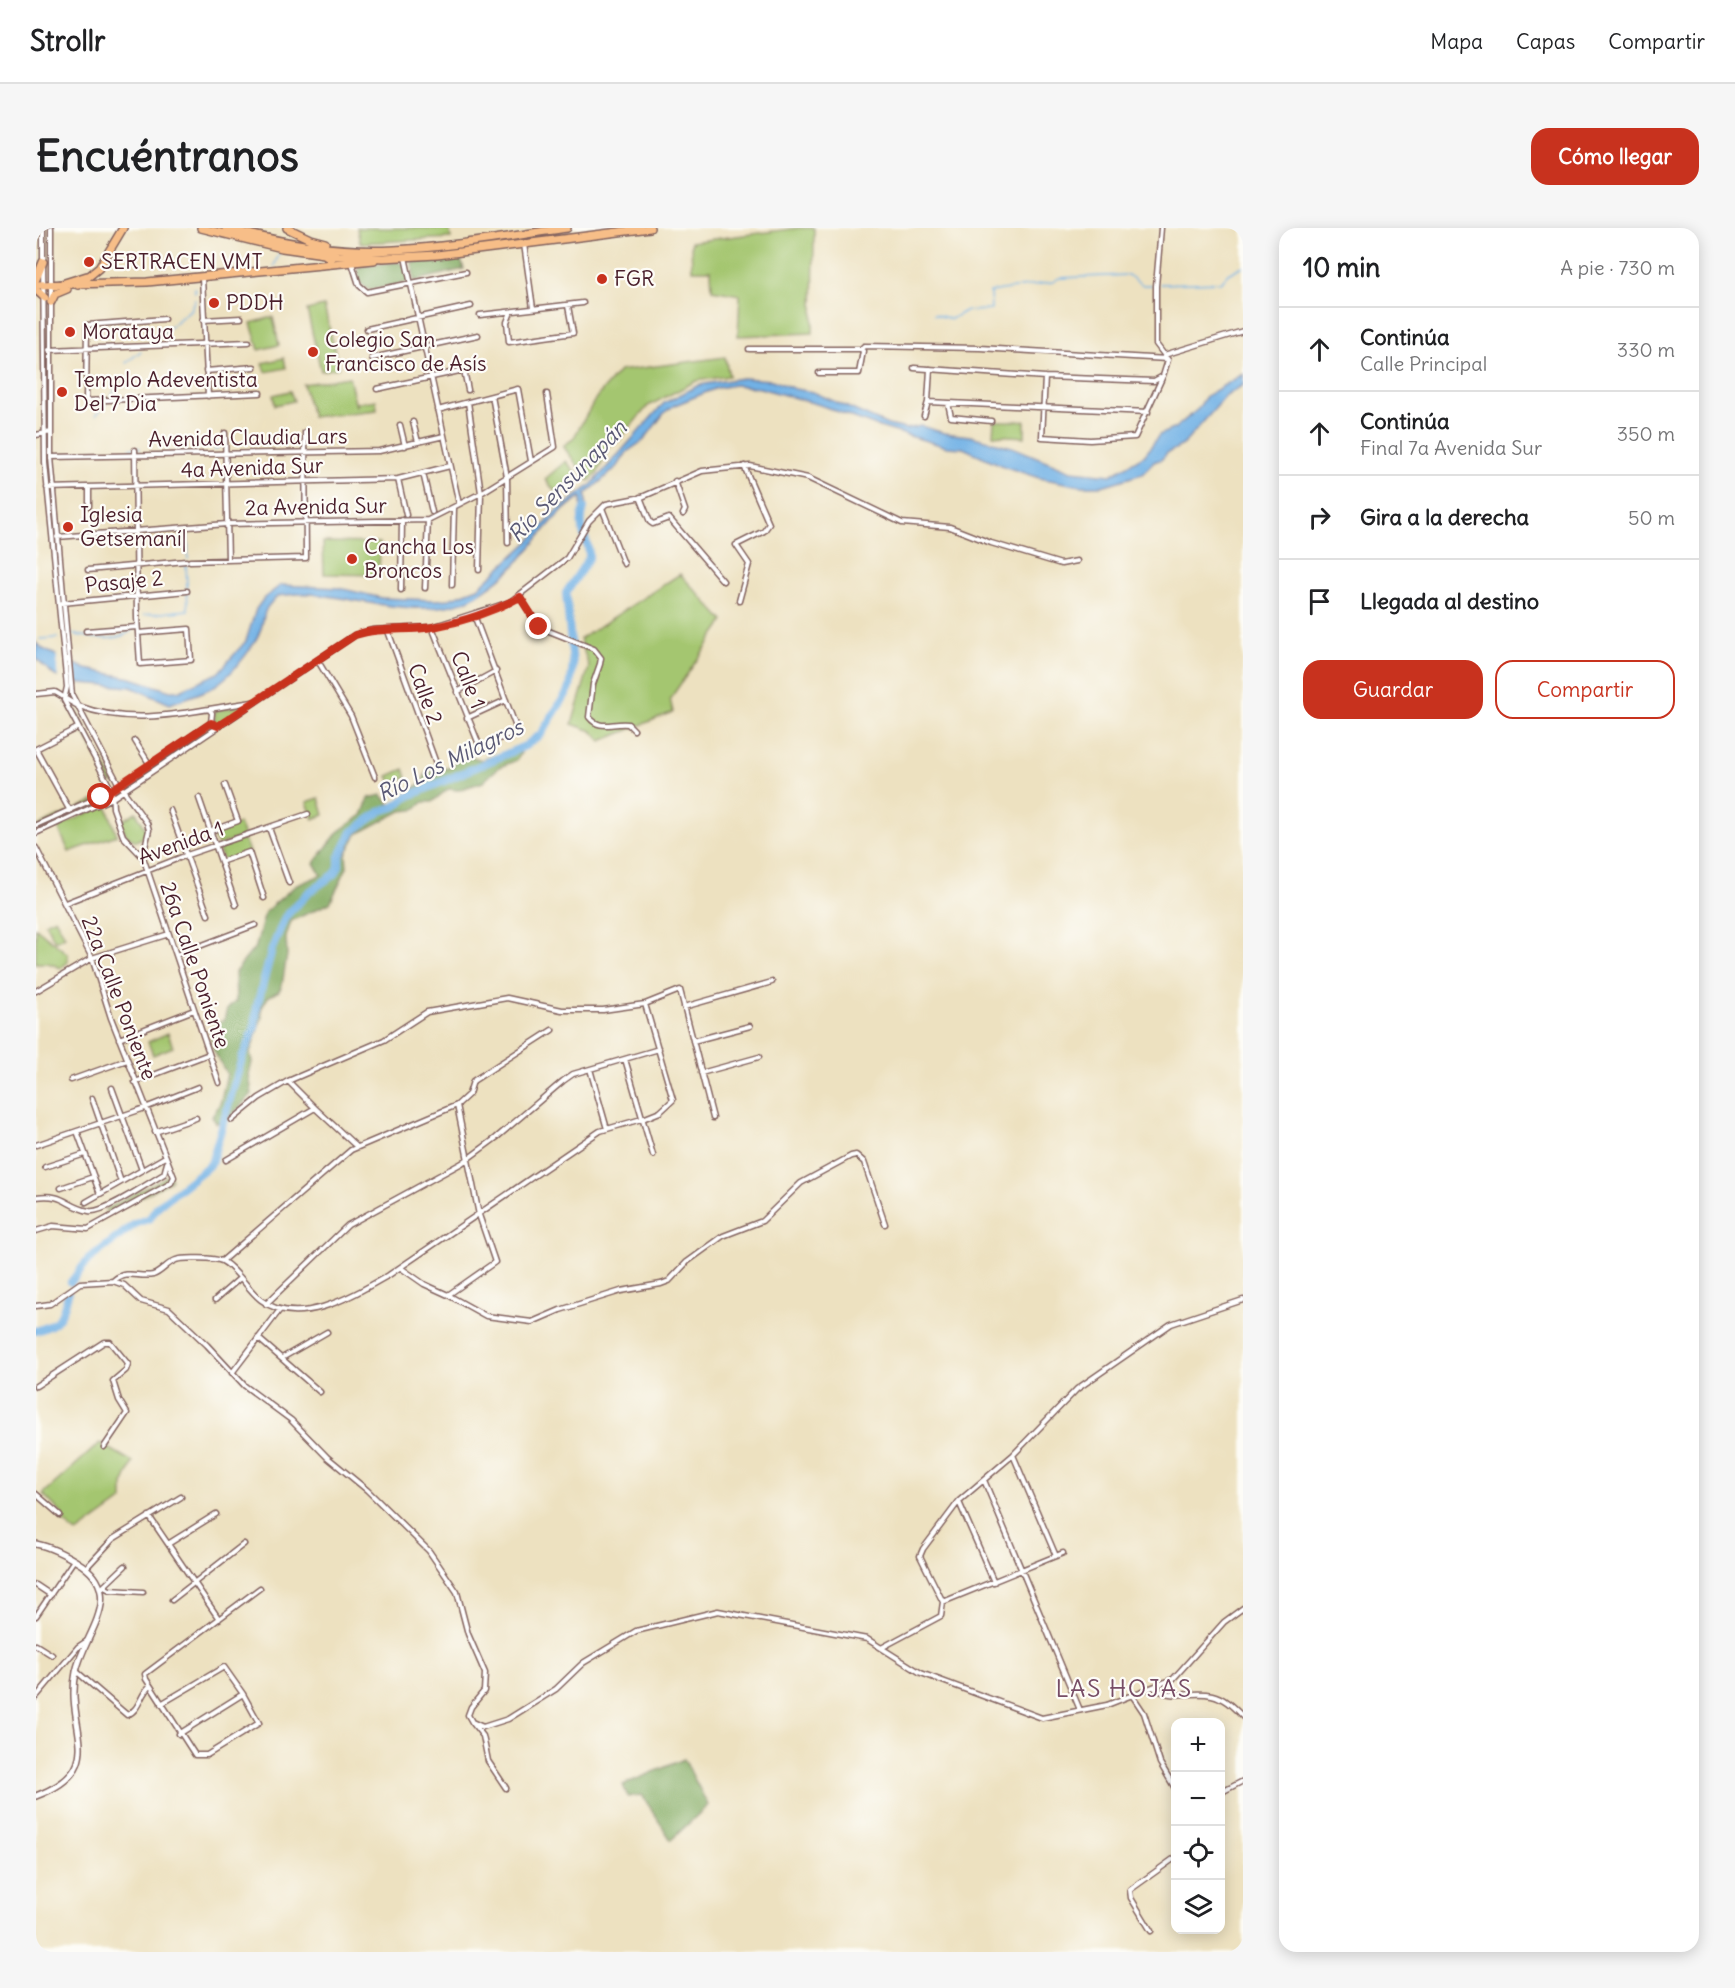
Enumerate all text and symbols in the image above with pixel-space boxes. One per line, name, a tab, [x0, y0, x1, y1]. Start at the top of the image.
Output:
text: Strollr	[30, 23, 105, 59]
text: Mapa	[1430, 28, 1483, 55]
text: Capas	[1516, 28, 1575, 55]
text: Compartir	[1608, 28, 1705, 55]
button: Cómo llegar	[1531, 128, 1699, 185]
text: Encuéntranos	[36, 130, 299, 182]
place label: SERTRACEN VMT	[101, 248, 262, 275]
text: 10 min	[1303, 251, 1380, 284]
marker: SERTRACEN VMT	[82, 255, 96, 269]
text: A pie · 730 m	[1560, 255, 1675, 280]
place label: FGR	[614, 265, 654, 292]
marker: FGR	[595, 272, 609, 286]
place label: PDDH	[226, 289, 283, 316]
marker: PDDH	[207, 296, 221, 310]
place label: Morataya	[82, 318, 174, 345]
text: Continúa	[1360, 323, 1449, 351]
marker: Morataya	[63, 325, 77, 339]
place label: Colegio San Francisco de Asís	[325, 326, 487, 377]
icon: ahead	[1303, 333, 1336, 366]
text: 330 m	[1617, 337, 1675, 362]
marker: Colegio San Francisco de Asís	[306, 345, 320, 359]
text: Calle Principal	[1360, 351, 1487, 376]
place label: Templo Adeventista Del 7 Dia	[74, 366, 258, 417]
marker: Templo Adeventista Del 7 Dia	[55, 385, 69, 399]
text: Continúa	[1360, 407, 1449, 435]
water label: Río Sensunapán	[502, 413, 633, 548]
icon: ahead	[1303, 417, 1336, 450]
text: 350 m	[1617, 421, 1675, 446]
street label: Avenida Claudia Lars	[148, 422, 348, 453]
text: Final 7a Avenida Sur	[1360, 435, 1542, 460]
street label: 4a Avenida Sur	[180, 452, 324, 483]
street label: 2a Avenida Sur	[245, 492, 388, 521]
place label: Iglesia Getsemaní|	[80, 501, 186, 552]
icon: right	[1303, 501, 1336, 534]
text: Gira a la derecha	[1360, 503, 1529, 531]
text: 50 m	[1628, 505, 1675, 530]
marker: Iglesia Getsemaní|	[61, 520, 75, 534]
place label: Cancha Los Broncos	[364, 533, 474, 584]
marker: Cancha Los Broncos	[345, 552, 359, 566]
street label: Pasaje 2	[84, 564, 164, 599]
icon: arrive	[1303, 585, 1336, 618]
text: Llegada al destino	[1360, 587, 1539, 615]
route end	[525, 613, 551, 639]
street label: Calle 1	[445, 647, 492, 713]
street label: Calle 2	[402, 660, 449, 728]
button: Guardar	[1303, 660, 1483, 719]
button: Compartir	[1495, 660, 1675, 719]
water label: Río Los Milagros	[372, 712, 530, 808]
route start	[87, 783, 113, 809]
street label: Avenida 1	[134, 815, 227, 871]
street label: 26a Calle Poniente	[154, 878, 237, 1052]
street label: 22a Calle Poniente	[76, 912, 163, 1084]
district label: LAS HOJAS	[1055, 1673, 1193, 1703]
map controls	[1171, 1718, 1225, 1934]
button: +	[1171, 1718, 1225, 1772]
button: −	[1171, 1772, 1225, 1826]
button: locate	[1171, 1826, 1225, 1880]
button: layers	[1171, 1880, 1225, 1934]

